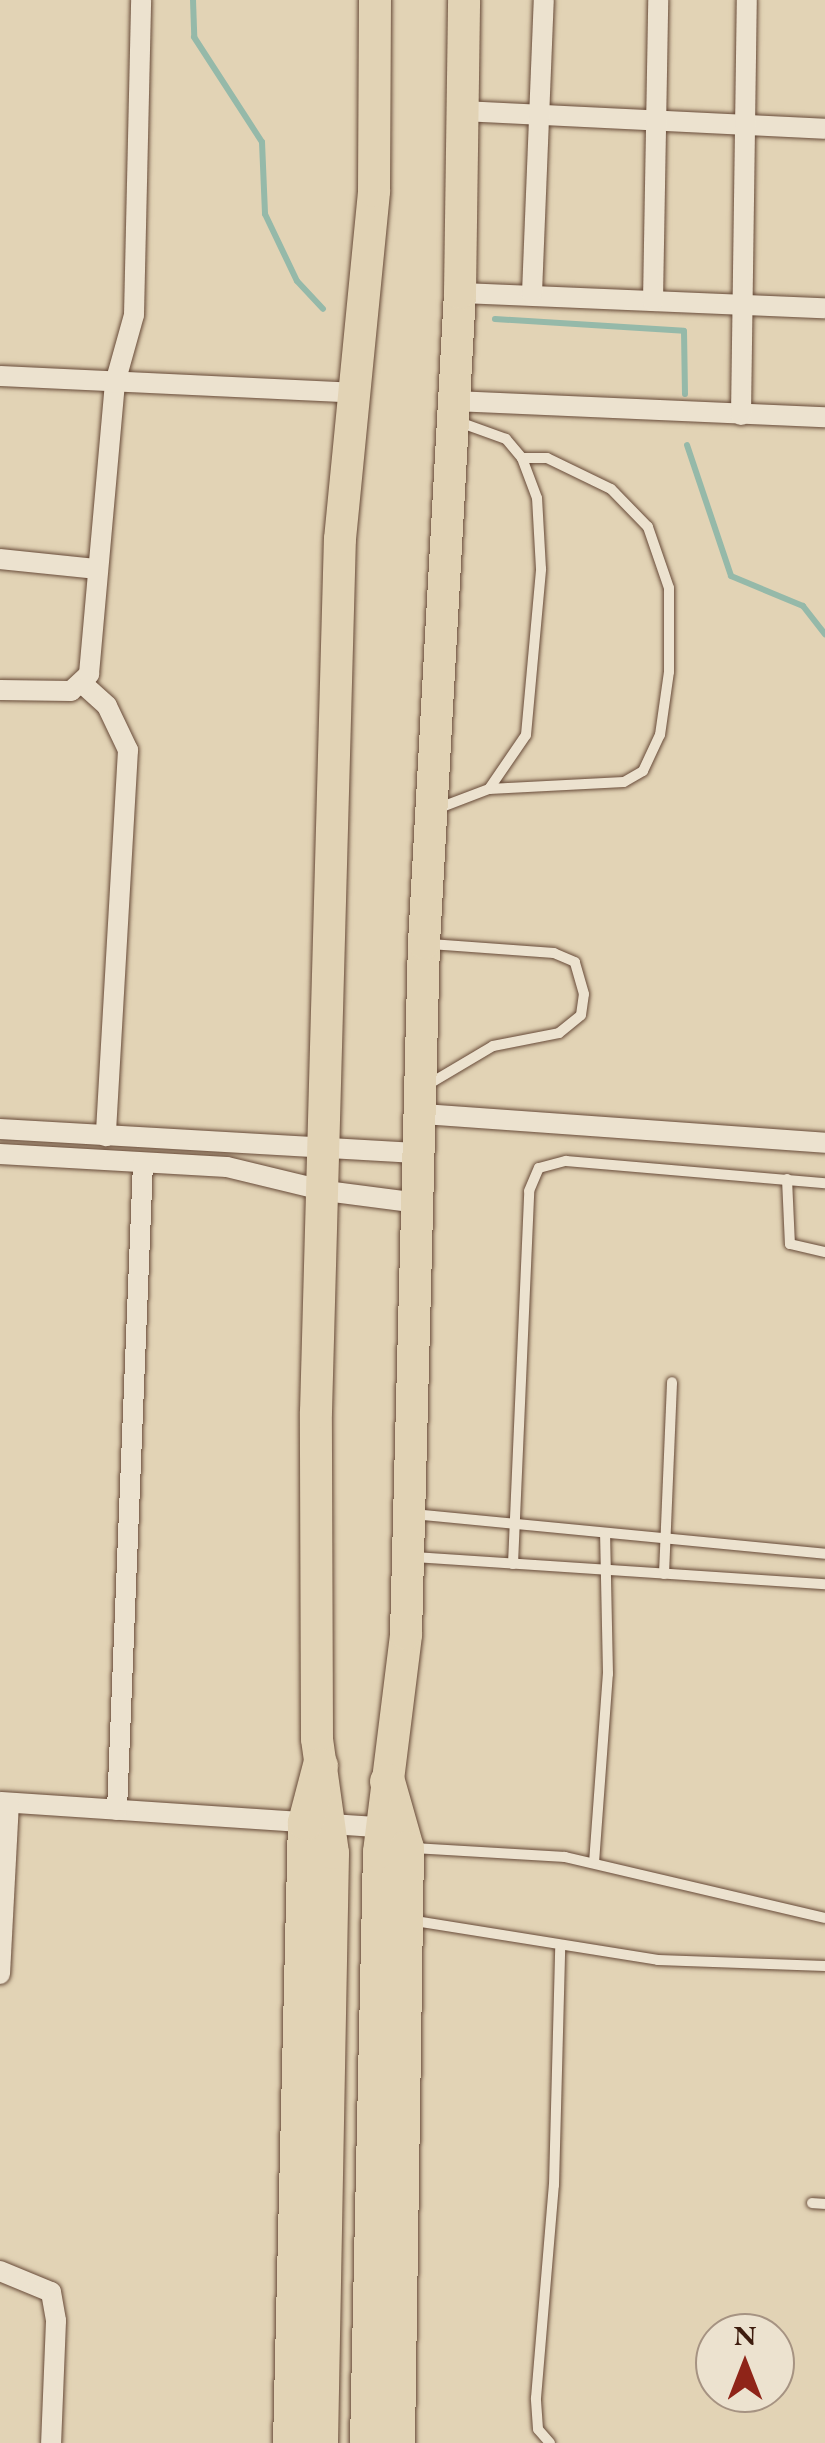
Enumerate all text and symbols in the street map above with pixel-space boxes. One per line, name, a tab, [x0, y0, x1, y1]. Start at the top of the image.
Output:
north arrow	[695, 2313, 795, 2413]
text: N	[734, 2317, 756, 2353]

